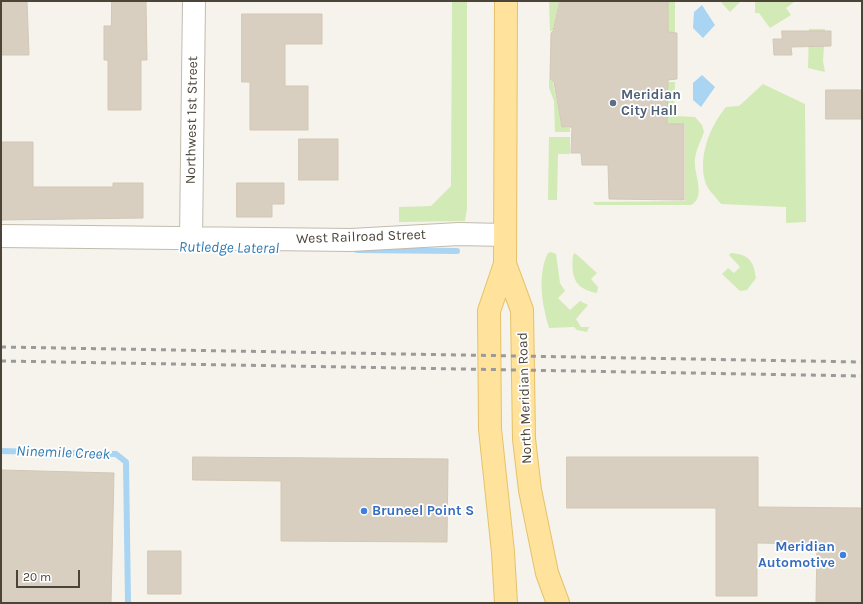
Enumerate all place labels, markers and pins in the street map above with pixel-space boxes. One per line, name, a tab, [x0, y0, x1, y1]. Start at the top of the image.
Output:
place label: Meridian City Hall	[621, 87, 681, 120]
marker: Meridian City Hall	[608, 98, 618, 108]
place label: Bruneel Point S	[372, 503, 474, 519]
marker: Bruneel Point S	[359, 506, 369, 516]
place label: Meridian Automotive	[758, 539, 835, 572]
marker: Meridian Automotive	[838, 550, 848, 560]

